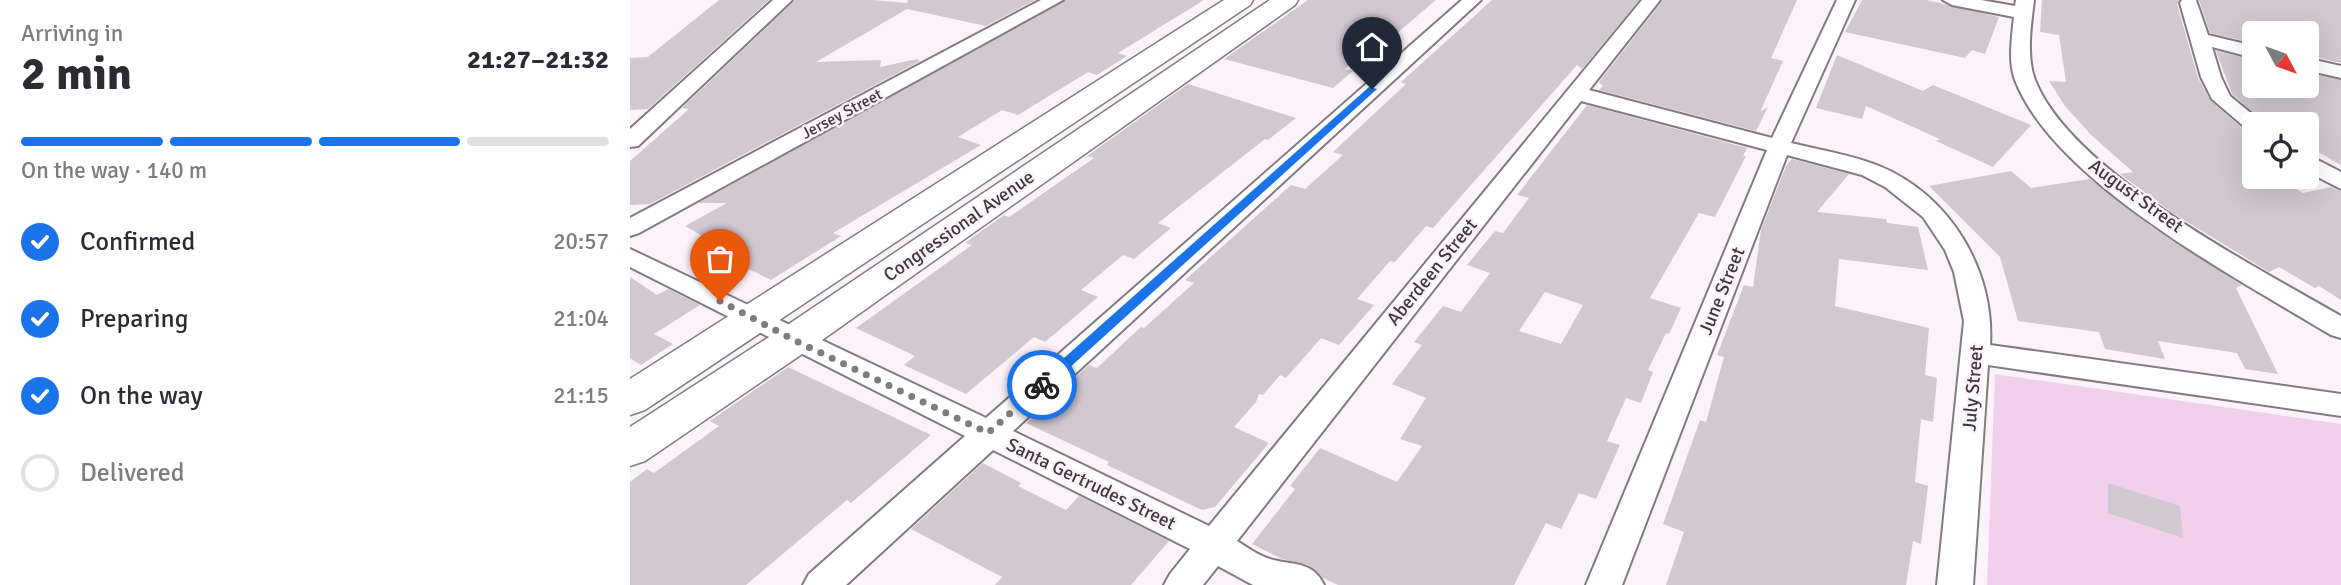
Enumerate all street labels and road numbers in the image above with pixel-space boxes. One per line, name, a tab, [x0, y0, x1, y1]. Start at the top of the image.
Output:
street label: Jersey Street	[798, 84, 886, 144]
street label: August Street	[2084, 154, 2188, 238]
street label: Congressional Avenue	[879, 165, 1039, 287]
street label: Aberdeen Street	[1381, 213, 1483, 330]
street label: June Street	[1694, 243, 1751, 338]
street label: July Street	[1957, 343, 1989, 432]
street label: Santa Gertrudes Street	[1002, 433, 1180, 536]

